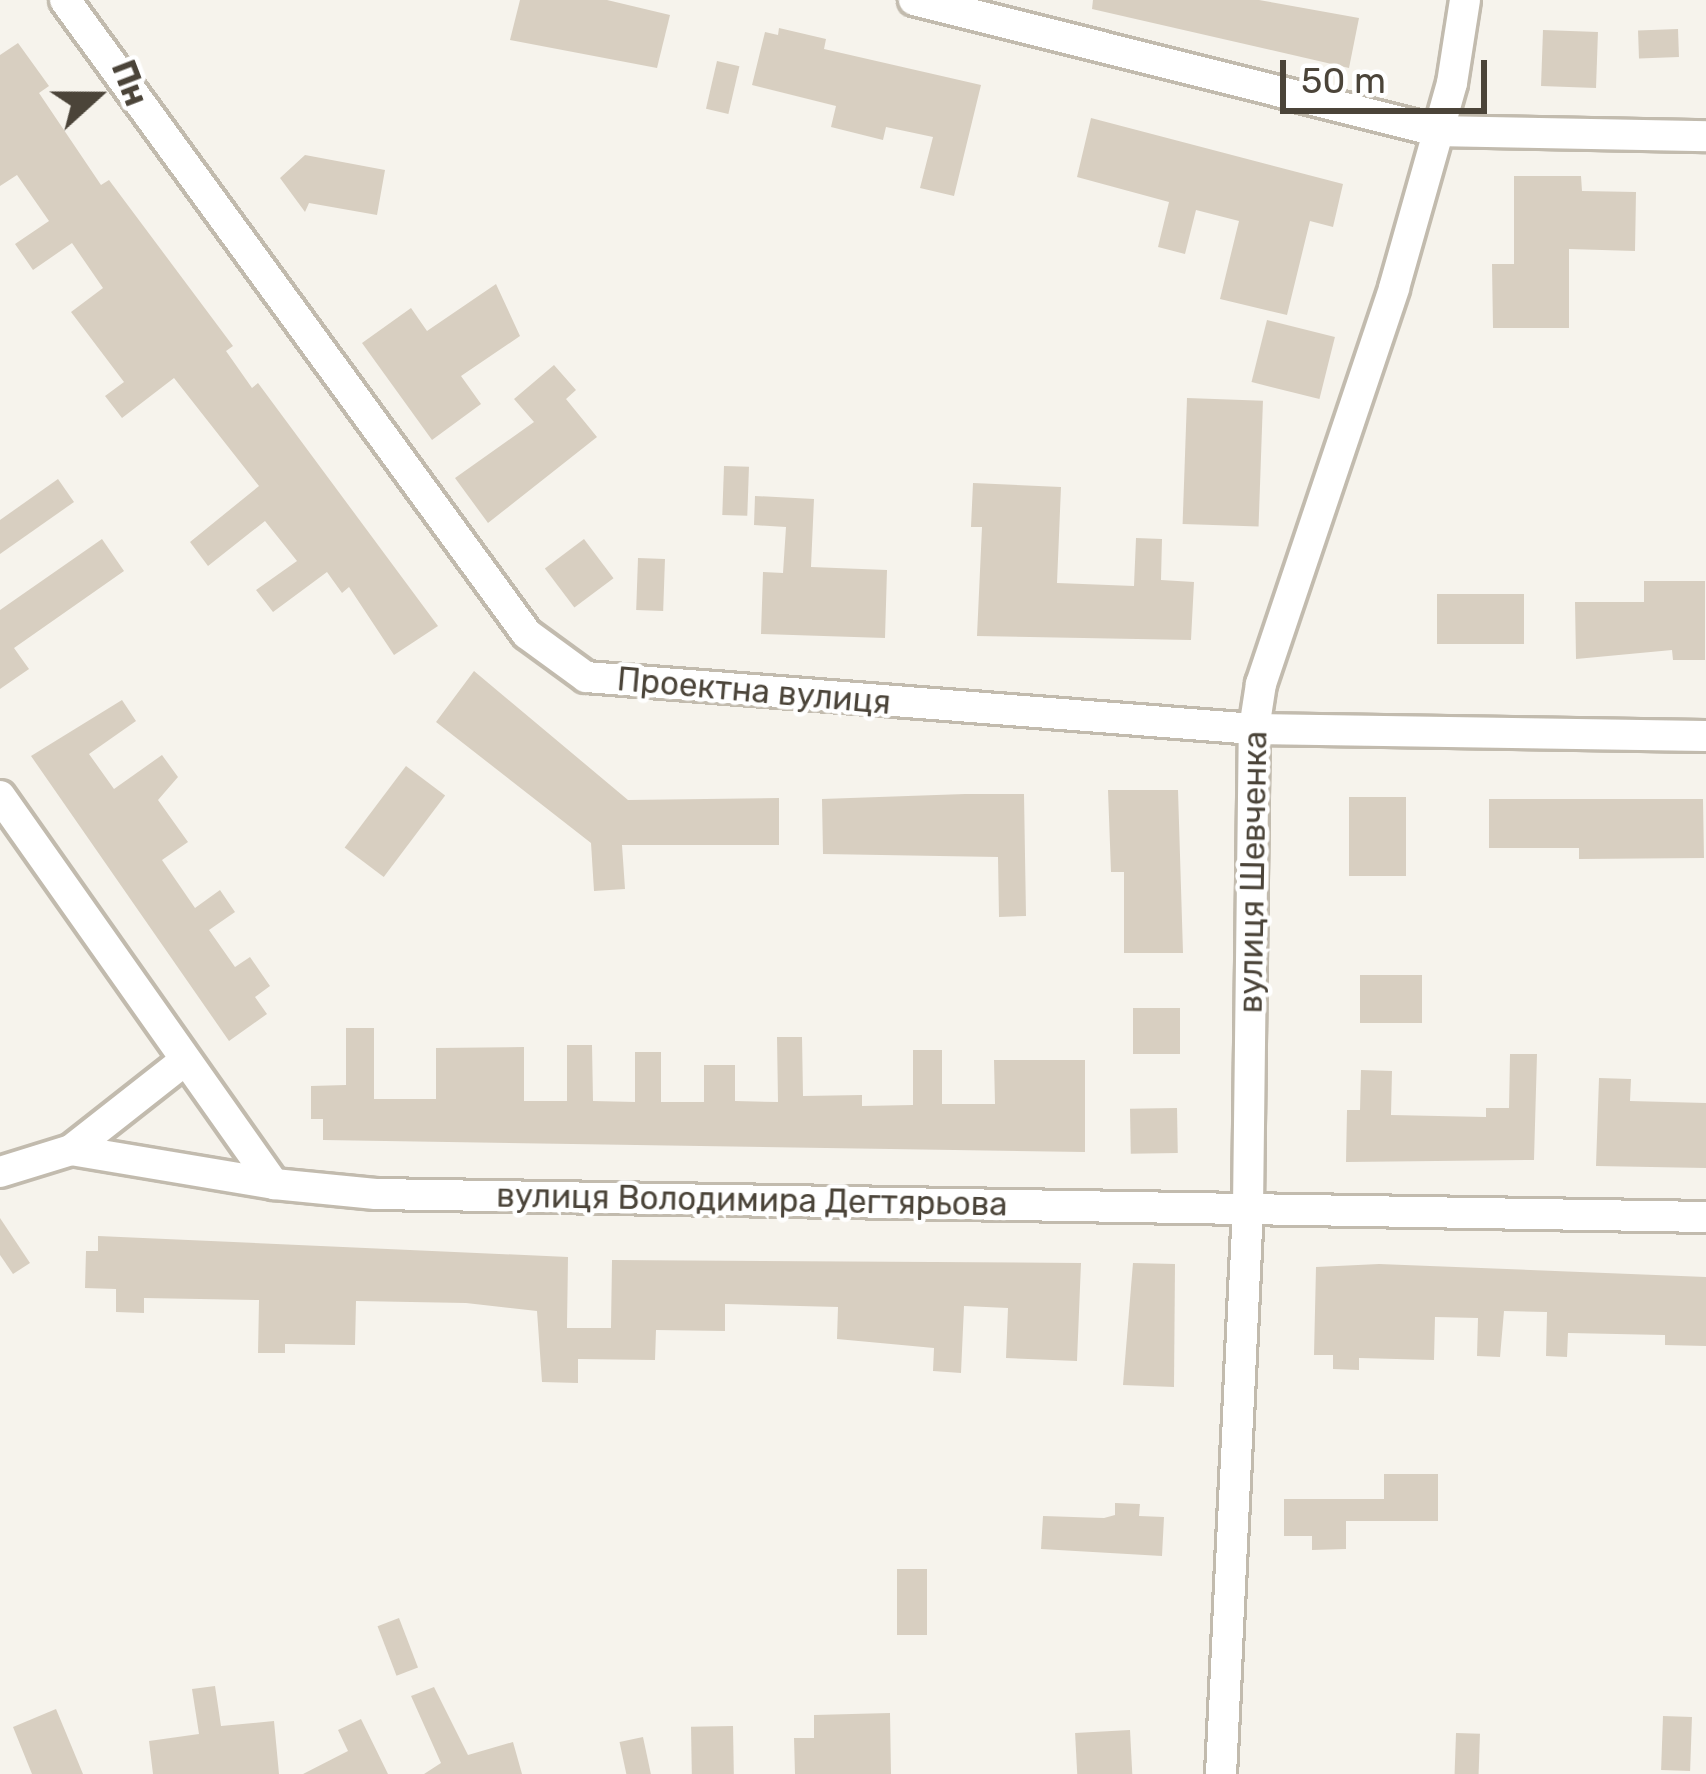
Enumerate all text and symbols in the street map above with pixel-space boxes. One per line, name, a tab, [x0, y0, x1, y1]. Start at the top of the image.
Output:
north arrow	[36, 36, 156, 156]
scale bar	[1286, 36, 1493, 110]
text: Пн	[104, 55, 156, 111]
text: 50 m	[1301, 59, 1386, 102]
street label: Проектна вулиця	[615, 659, 893, 723]
street label: вулиця Шевченка	[1231, 730, 1275, 1014]
street label: вулиця Володимира Дегтярьова	[496, 1176, 1008, 1224]

